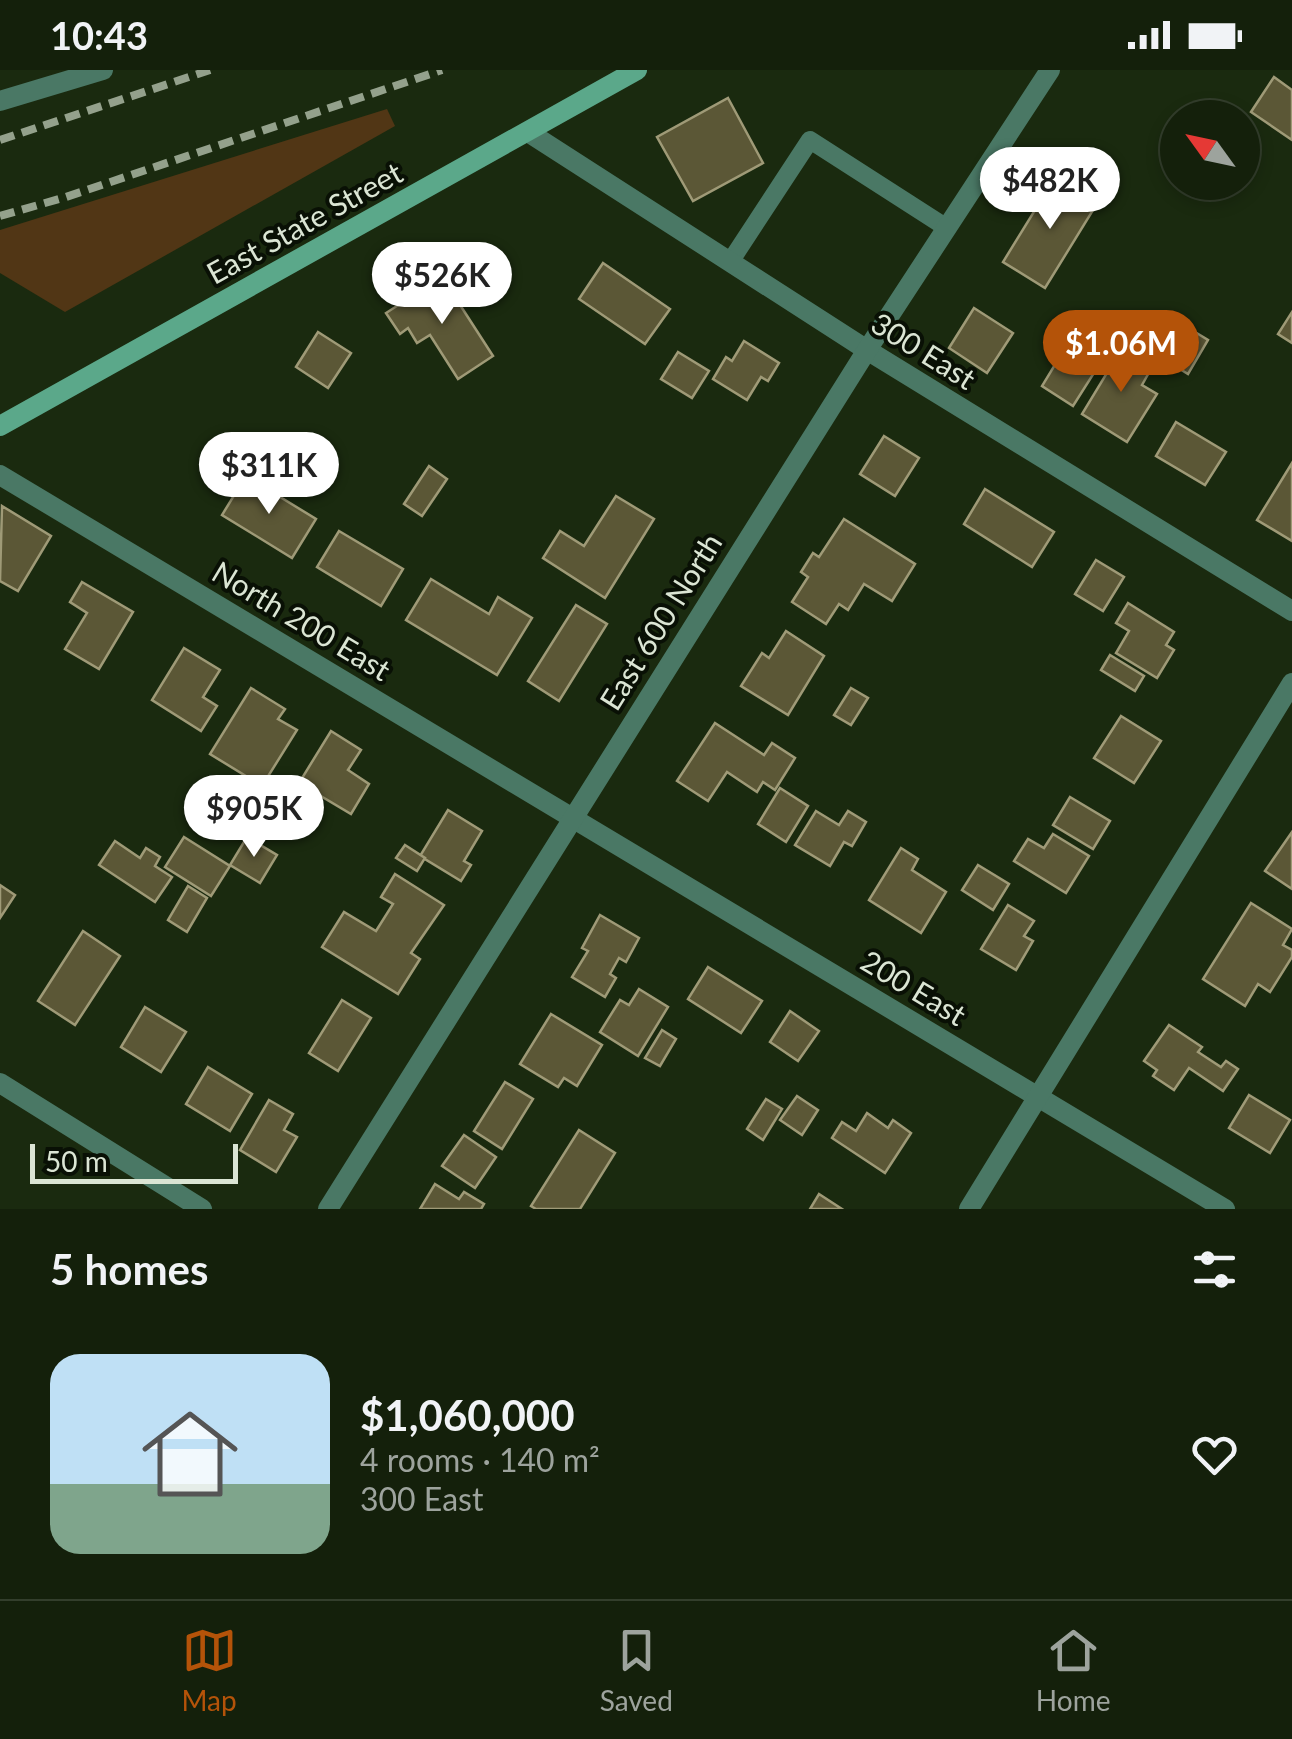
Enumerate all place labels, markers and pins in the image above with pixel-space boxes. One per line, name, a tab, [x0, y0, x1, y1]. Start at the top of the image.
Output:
pin: $482K	[980, 147, 1120, 232]
pin: $526K	[372, 242, 512, 327]
pin: $1.06M	[1040, 310, 1202, 395]
pin: $311K	[199, 432, 339, 517]
pin: $905K	[184, 775, 324, 860]

